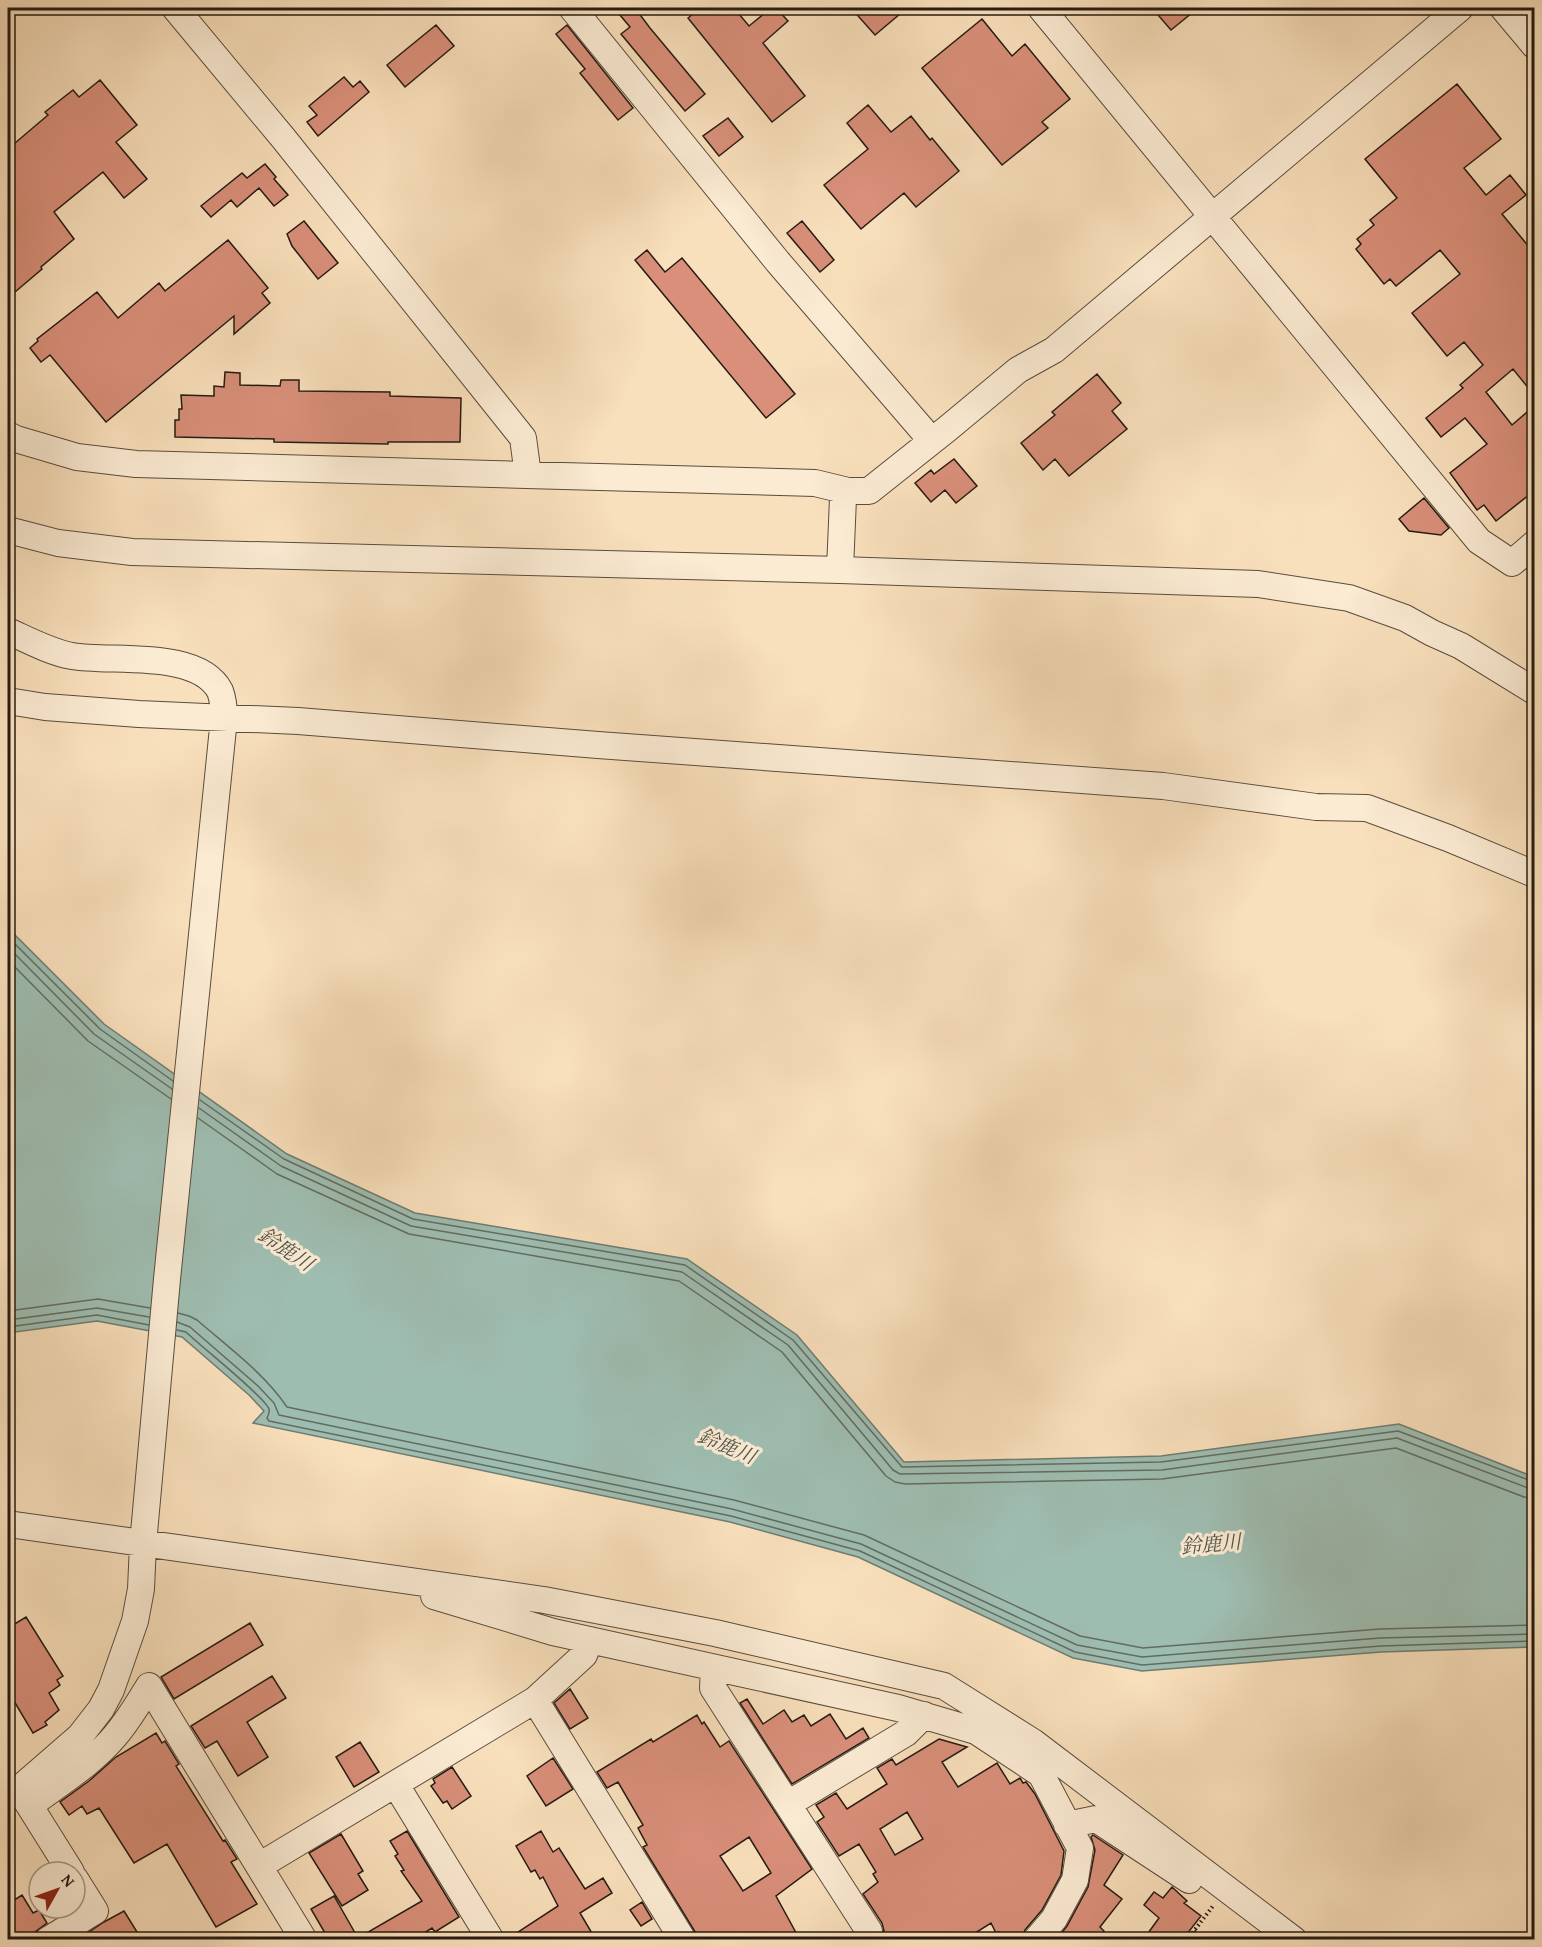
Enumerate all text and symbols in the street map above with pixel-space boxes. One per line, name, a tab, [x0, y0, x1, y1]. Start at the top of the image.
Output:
water label: 鈴鹿川	[253, 1220, 321, 1279]
water label: 鈴鹿川	[694, 1420, 762, 1471]
water label: 鈴鹿川	[1180, 1526, 1244, 1561]
north arrow	[27, 1860, 87, 1920]
text: N	[56, 1869, 81, 1892]

